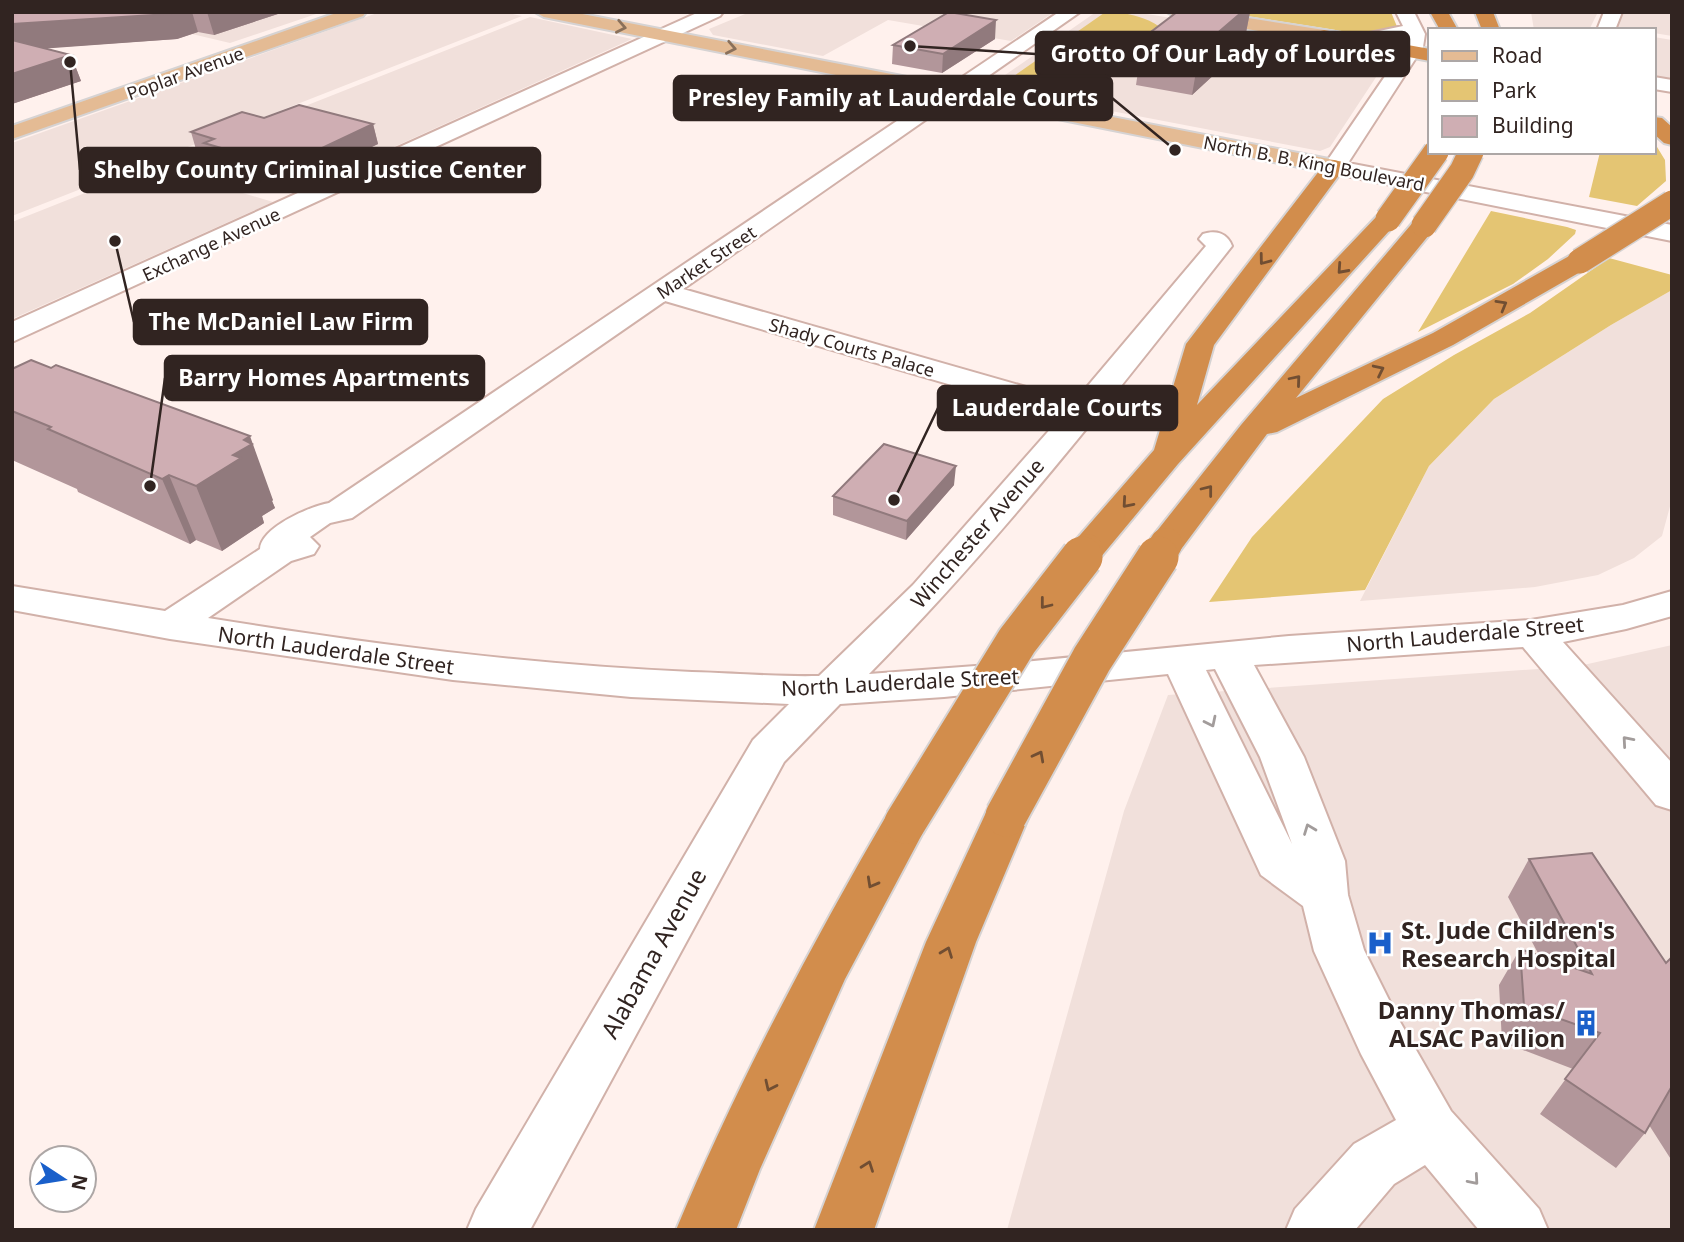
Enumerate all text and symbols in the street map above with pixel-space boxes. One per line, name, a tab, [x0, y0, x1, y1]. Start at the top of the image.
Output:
one-way arrow	[615, 19, 627, 34]
legend	[1428, 28, 1656, 154]
callout: Grotto Of Our Lady of Lourdes	[1036, 32, 1409, 76]
text: Grotto Of Our Lady of Lourdes	[1051, 37, 1396, 69]
one-way arrow	[725, 40, 737, 55]
street label: Poplar Avenue	[123, 41, 247, 105]
text: Road	[1492, 41, 1542, 69]
callout: Presley Family at Lauderdale Courts	[674, 76, 1112, 120]
text: Park	[1492, 76, 1537, 104]
text: Presley Family at Lauderdale Courts	[688, 81, 1098, 113]
text: Building	[1492, 111, 1574, 139]
street label: North B. B. King Boulevard	[1201, 130, 1427, 196]
callout: Shelby County Criminal Justice Center	[80, 148, 540, 192]
text: Shelby County Criminal Justice Center	[94, 153, 526, 185]
street label: Exchange Avenue	[138, 202, 284, 286]
street label: Market Street	[652, 220, 761, 304]
one-way arrow	[1259, 252, 1272, 265]
one-way arrow	[1338, 261, 1350, 274]
callout: The McDaniel Law Firm	[134, 300, 427, 344]
one-way arrow	[1495, 300, 1507, 313]
text: The McDaniel Law Firm	[148, 305, 414, 337]
street label: Shady Courts Palace	[766, 312, 938, 382]
callout: Barry Homes Apartments	[165, 356, 484, 400]
text: Barry Homes Apartments	[178, 361, 470, 393]
one-way arrow	[1372, 364, 1384, 378]
one-way arrow	[1288, 376, 1300, 389]
callout: Lauderdale Courts	[938, 386, 1177, 430]
text: Lauderdale Courts	[952, 391, 1162, 423]
street label: Winchester Avenue	[904, 452, 1050, 614]
one-way arrow	[1199, 485, 1212, 498]
one-way arrow	[1123, 495, 1135, 508]
one-way arrow	[1041, 596, 1054, 608]
street label: North Lauderdale Street	[1345, 610, 1585, 658]
street label: North Lauderdale Street	[216, 620, 456, 680]
street label: North Lauderdale Street	[780, 662, 1020, 702]
one-way arrow	[1202, 715, 1216, 727]
one-way arrow	[1623, 736, 1635, 749]
one-way arrow	[1031, 751, 1044, 763]
one-way arrow	[1304, 823, 1318, 835]
street label: Alabama Avenue	[593, 862, 713, 1044]
one-way arrow	[867, 876, 880, 888]
place label: St. Jude Children's Research Hospital	[1401, 913, 1616, 974]
hospital icon: St. Jude Children's Research Hospital	[1365, 928, 1395, 958]
one-way arrow	[939, 947, 953, 959]
place label: Danny Thomas/ ALSAC Pavilion	[1378, 993, 1565, 1054]
building icon: Danny Thomas/ ALSAC Pavilion	[1571, 1008, 1601, 1038]
one-way arrow	[764, 1079, 778, 1091]
north arrow	[28, 1144, 98, 1214]
one-way arrow	[859, 1160, 873, 1172]
text: N	[65, 1172, 94, 1193]
one-way arrow	[1466, 1172, 1478, 1185]

